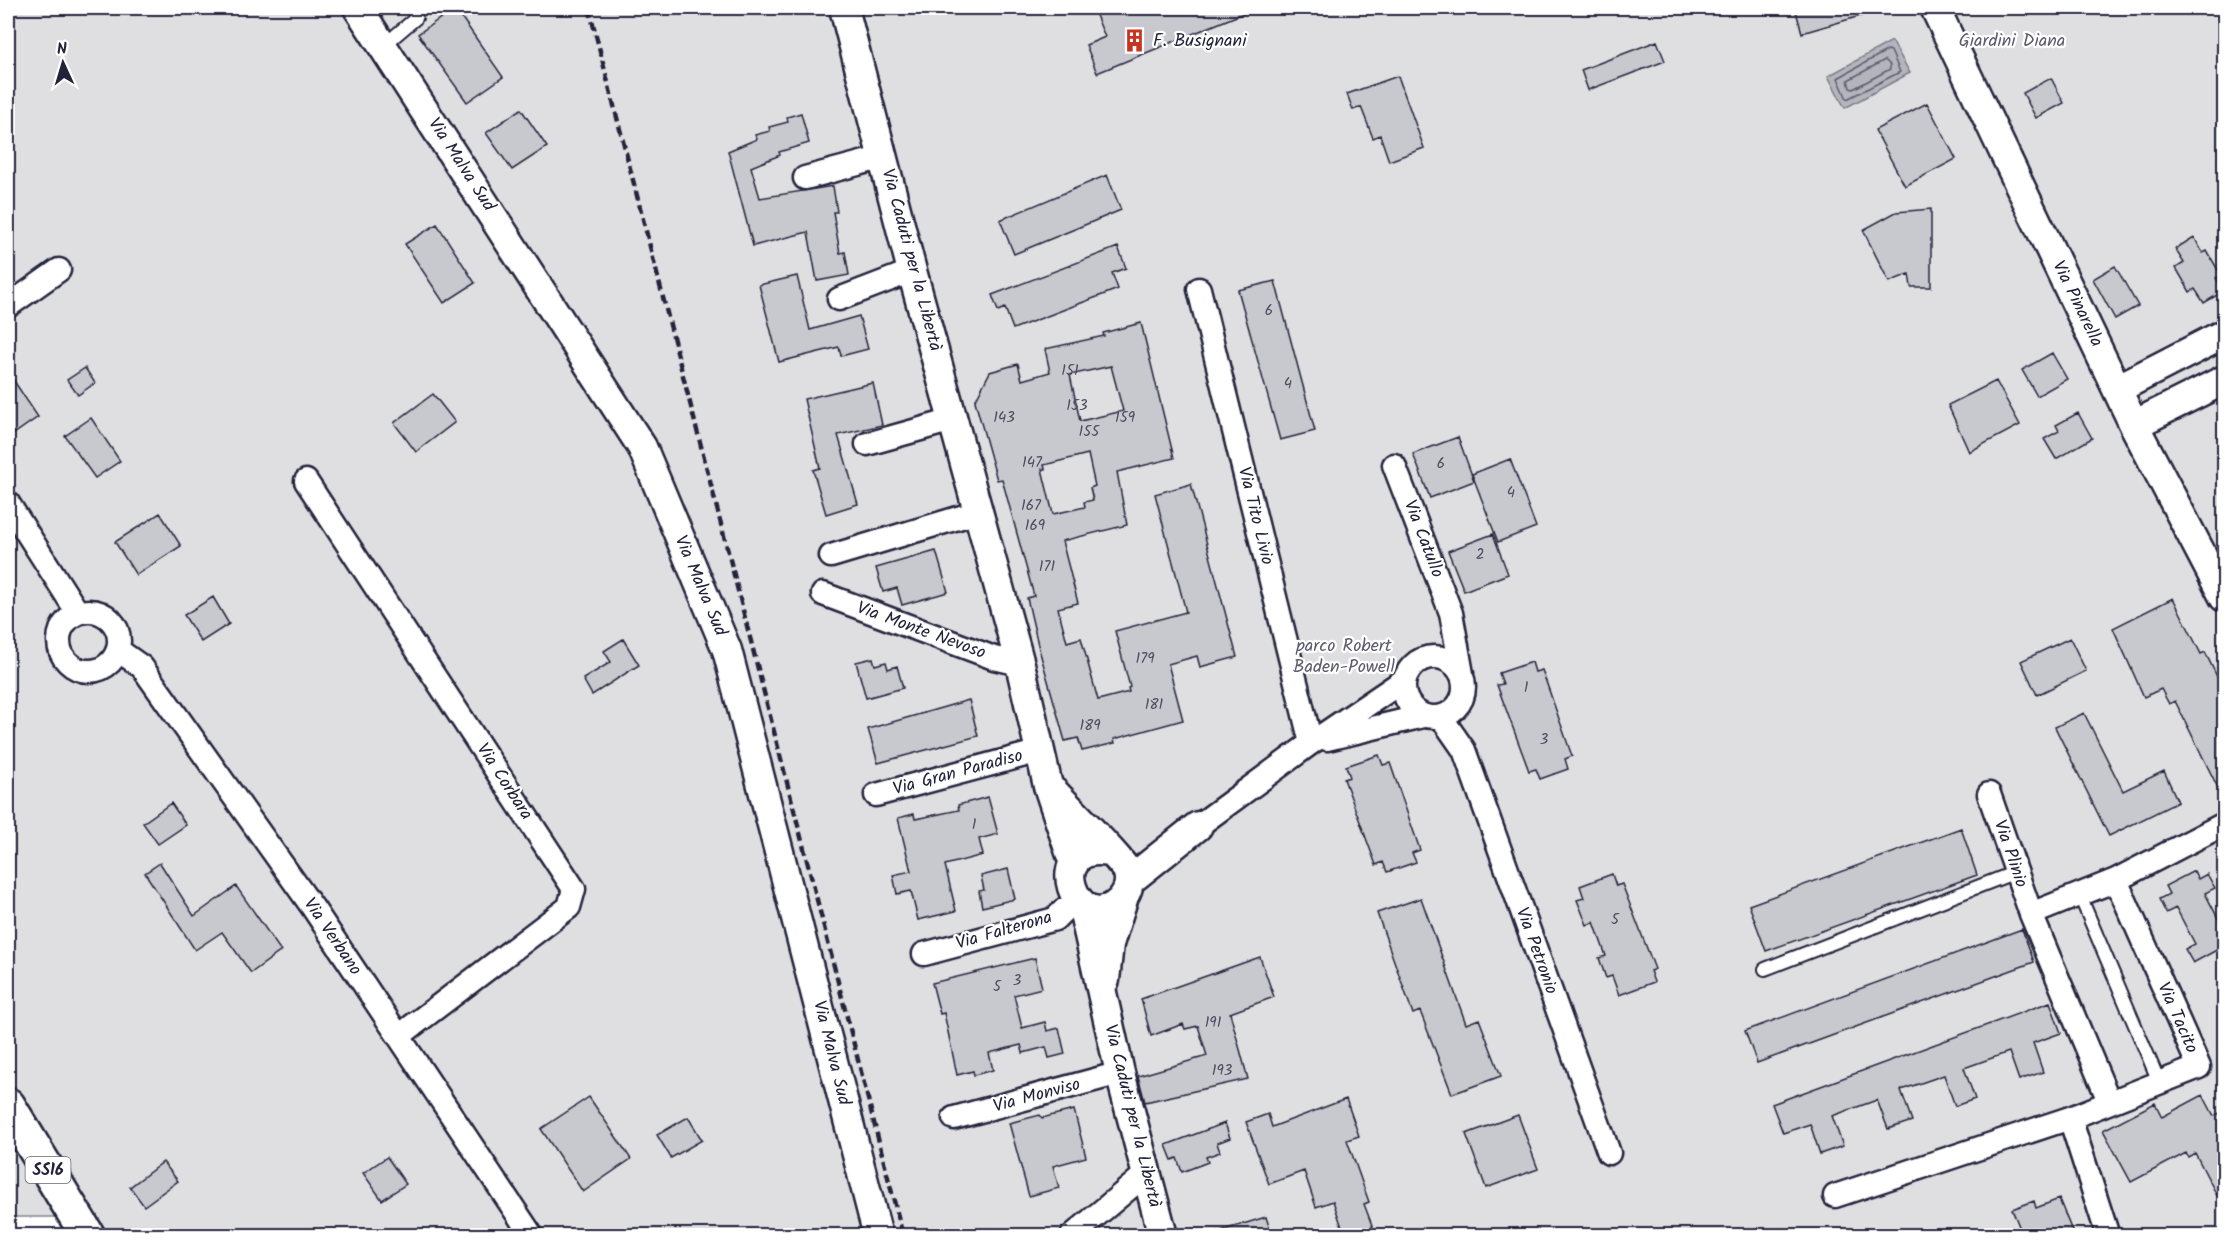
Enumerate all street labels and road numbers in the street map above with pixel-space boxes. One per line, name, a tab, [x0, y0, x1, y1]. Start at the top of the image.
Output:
street label: Via Malva Sud	[420, 112, 503, 219]
street label: Via Caduti per la Libertà	[873, 166, 949, 354]
street label: Via Pinarella	[2044, 256, 2110, 352]
street label: Via Tito Livio	[1229, 464, 1281, 568]
street label: Via Catullo	[1395, 496, 1451, 582]
street label: Via Malva Sud	[666, 531, 735, 642]
street label: Via Monte Nevoso	[852, 594, 990, 668]
street label: Via Corbara	[468, 738, 540, 826]
street label: Via Gran Paradiso	[890, 742, 1026, 804]
street label: Via Plinio	[1985, 816, 2035, 892]
street label: Via Verbano	[295, 892, 369, 982]
street label: Via Falterona	[952, 903, 1056, 959]
street label: Via Petronio	[1507, 904, 1565, 998]
street label: Via Tacito	[2148, 978, 2206, 1058]
street label: Via Malva Sud	[804, 998, 858, 1109]
street label: Via Caduti per la Libertà	[1095, 1021, 1169, 1211]
street label: Via Monviso	[990, 1070, 1084, 1122]
road number: SS16	[26, 1157, 70, 1183]

